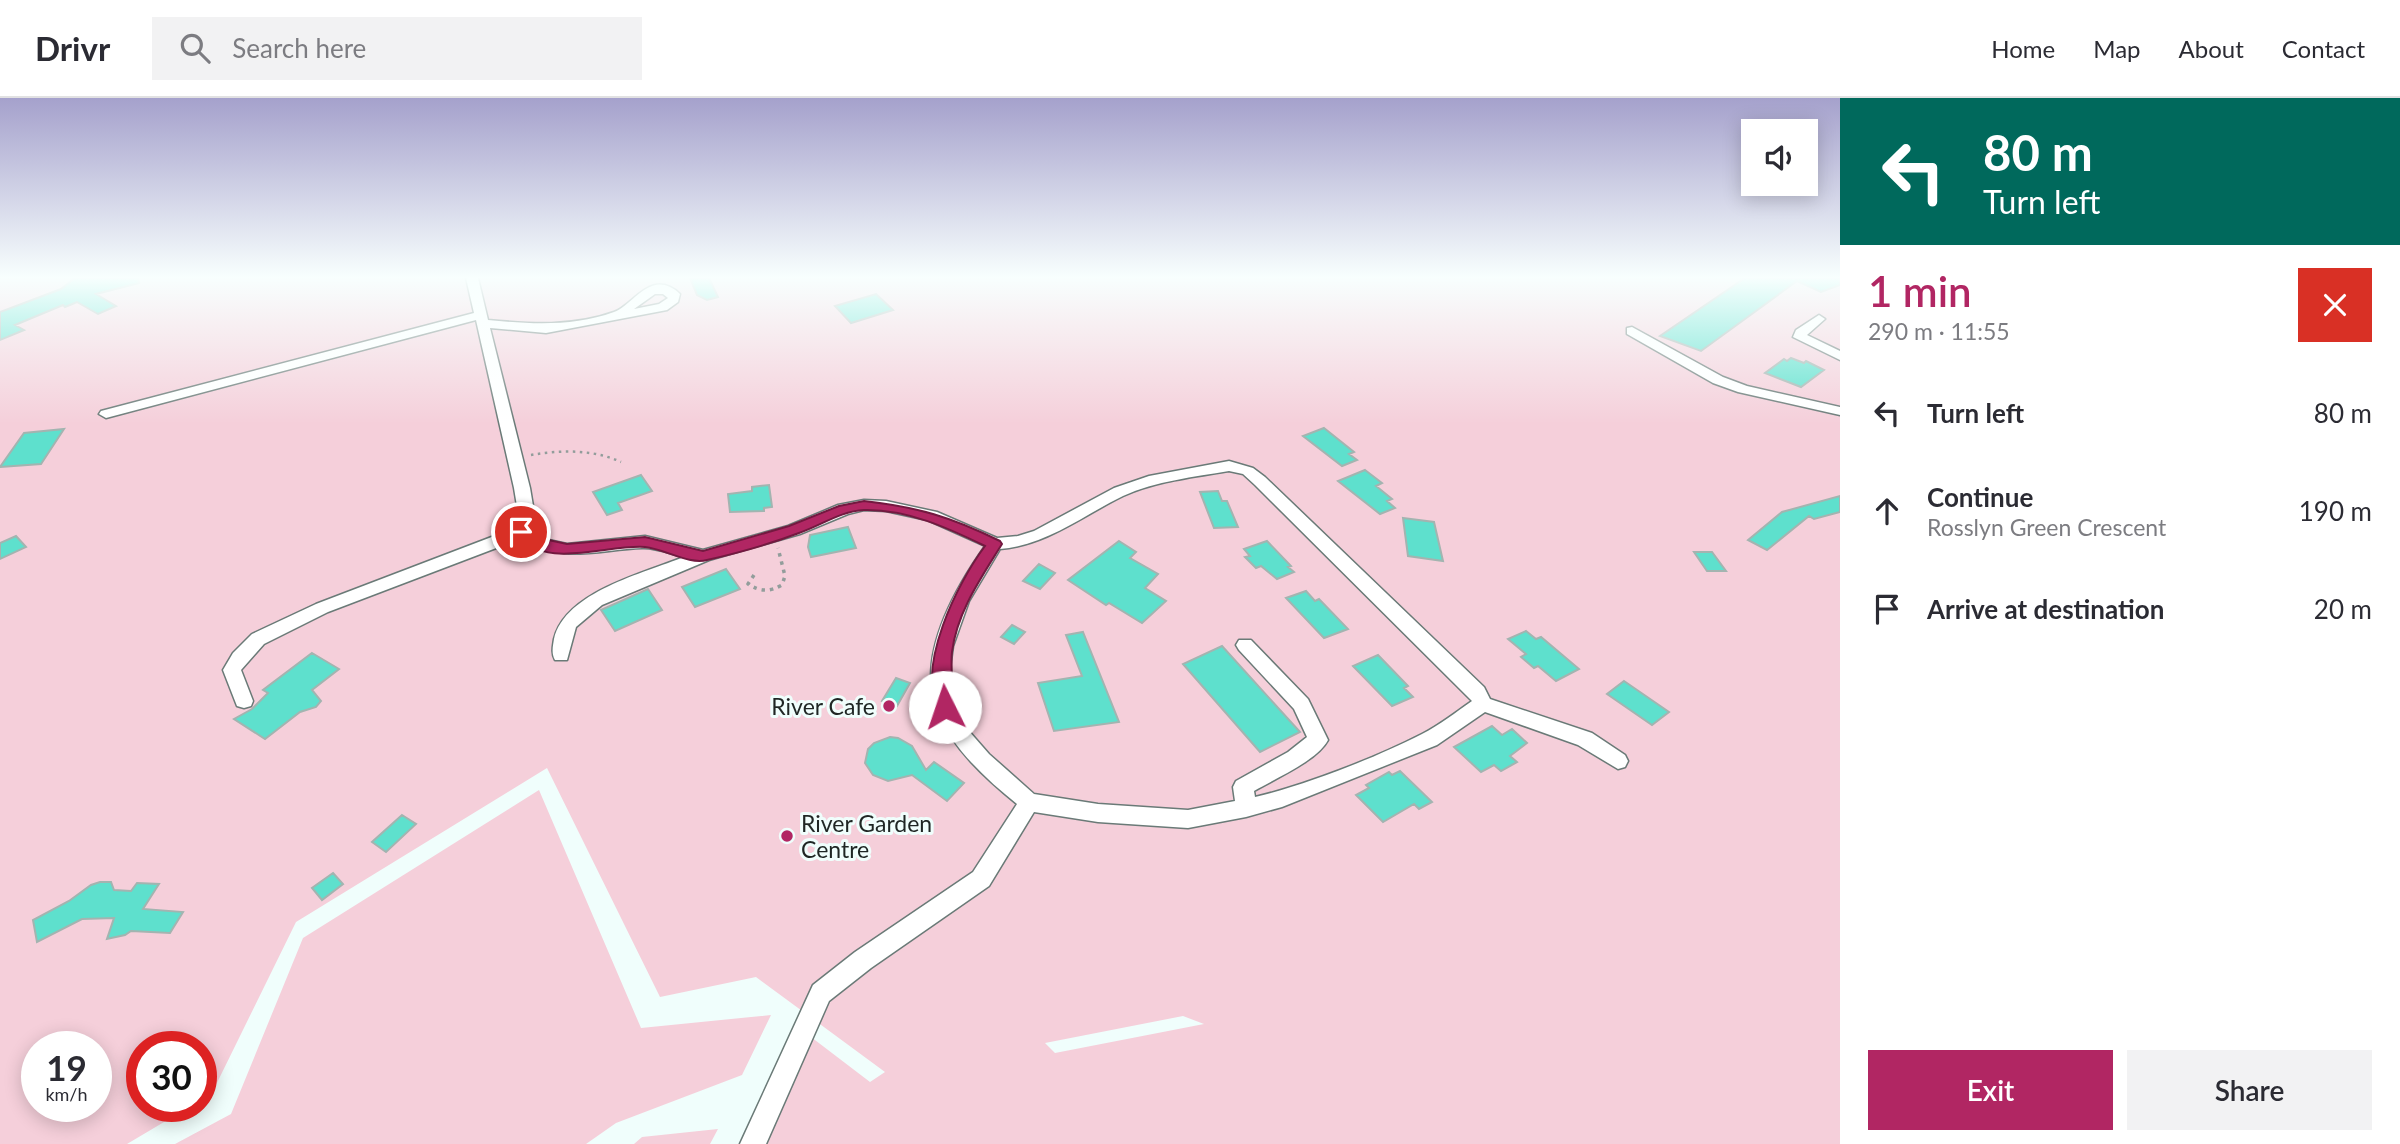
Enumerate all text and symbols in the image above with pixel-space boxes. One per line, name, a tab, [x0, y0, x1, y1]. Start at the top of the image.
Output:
search box	[152, 17, 642, 80]
text: Drivr	[35, 28, 110, 68]
icon: search	[176, 29, 214, 67]
text: Search here	[232, 32, 366, 64]
text: Home	[1991, 34, 2055, 63]
text: Map	[2093, 34, 2141, 63]
text: About	[2179, 34, 2244, 63]
text: Contact	[2282, 34, 2365, 63]
map controls	[1741, 119, 1818, 196]
button: sound	[1741, 119, 1818, 196]
text: 80 m	[1983, 123, 2093, 181]
icon: left	[1868, 126, 1959, 217]
text: Turn left	[1983, 182, 2100, 221]
text: 1 min	[1868, 266, 1972, 316]
button: close	[2298, 268, 2372, 342]
text: 290 m · 11:55	[1868, 317, 2010, 345]
icon: left	[1868, 394, 1906, 432]
text: Turn left	[1927, 397, 2024, 429]
text: 80 m	[2314, 397, 2372, 429]
text: Continue	[1927, 481, 2033, 513]
icon: ahead	[1868, 492, 1906, 530]
text: 190 m	[2299, 495, 2372, 527]
pin	[491, 502, 551, 562]
icon: arrive	[502, 513, 540, 551]
text: Rosslyn Green Crescent	[1927, 513, 2166, 541]
icon: arrive	[1868, 590, 1906, 628]
text: Arrive at destination	[1927, 593, 2164, 625]
text: 20 m	[2314, 593, 2372, 625]
position arrow	[908, 670, 982, 744]
place label: River Cafe	[771, 692, 875, 720]
marker: River Cafe	[881, 698, 897, 714]
place label: River Garden Centre	[801, 809, 932, 863]
marker: River Garden Centre	[779, 828, 795, 844]
speed limit sign: 30	[126, 1031, 217, 1122]
text: 19	[46, 1046, 87, 1088]
button: Exit	[1868, 1050, 2113, 1130]
button: Share	[2127, 1050, 2372, 1130]
text: km/h	[45, 1083, 88, 1105]

